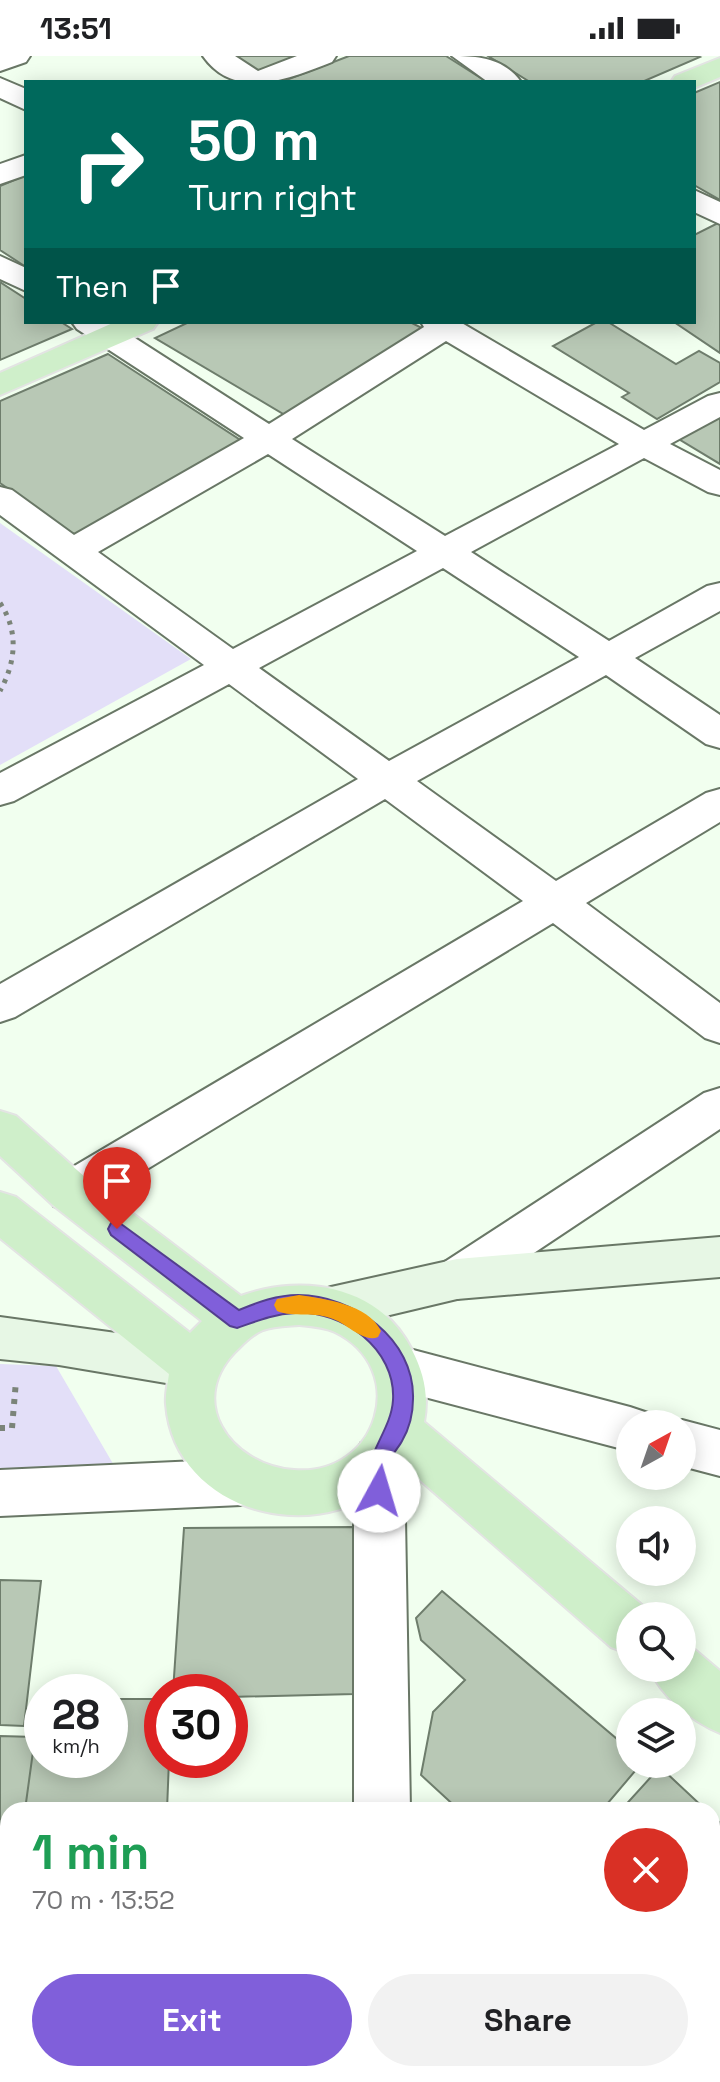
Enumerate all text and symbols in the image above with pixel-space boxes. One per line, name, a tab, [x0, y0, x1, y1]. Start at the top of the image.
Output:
text: 13:51	[40, 9, 112, 48]
text: 50 m	[188, 105, 320, 176]
icon: right	[56, 112, 160, 216]
text: Turn right	[188, 175, 357, 221]
icon: arrive	[144, 264, 188, 308]
text: Then	[56, 267, 128, 306]
pin	[83, 1147, 151, 1229]
icon: arrive	[95, 1159, 139, 1203]
north arrow	[616, 1410, 696, 1490]
map controls	[616, 1410, 696, 1778]
position arrow	[337, 1449, 421, 1533]
button: sound	[616, 1506, 696, 1586]
button: search	[616, 1602, 696, 1682]
speed limit sign: 30	[144, 1674, 248, 1778]
text: 28	[52, 1690, 100, 1741]
button: layers	[616, 1698, 696, 1778]
text: km/h	[52, 1733, 100, 1759]
text: 1 min	[32, 1822, 149, 1883]
button: close	[604, 1828, 688, 1912]
text: 70 m · 13:52	[32, 1883, 175, 1917]
button: Exit	[32, 1974, 352, 2066]
button: Share	[368, 1974, 688, 2066]

